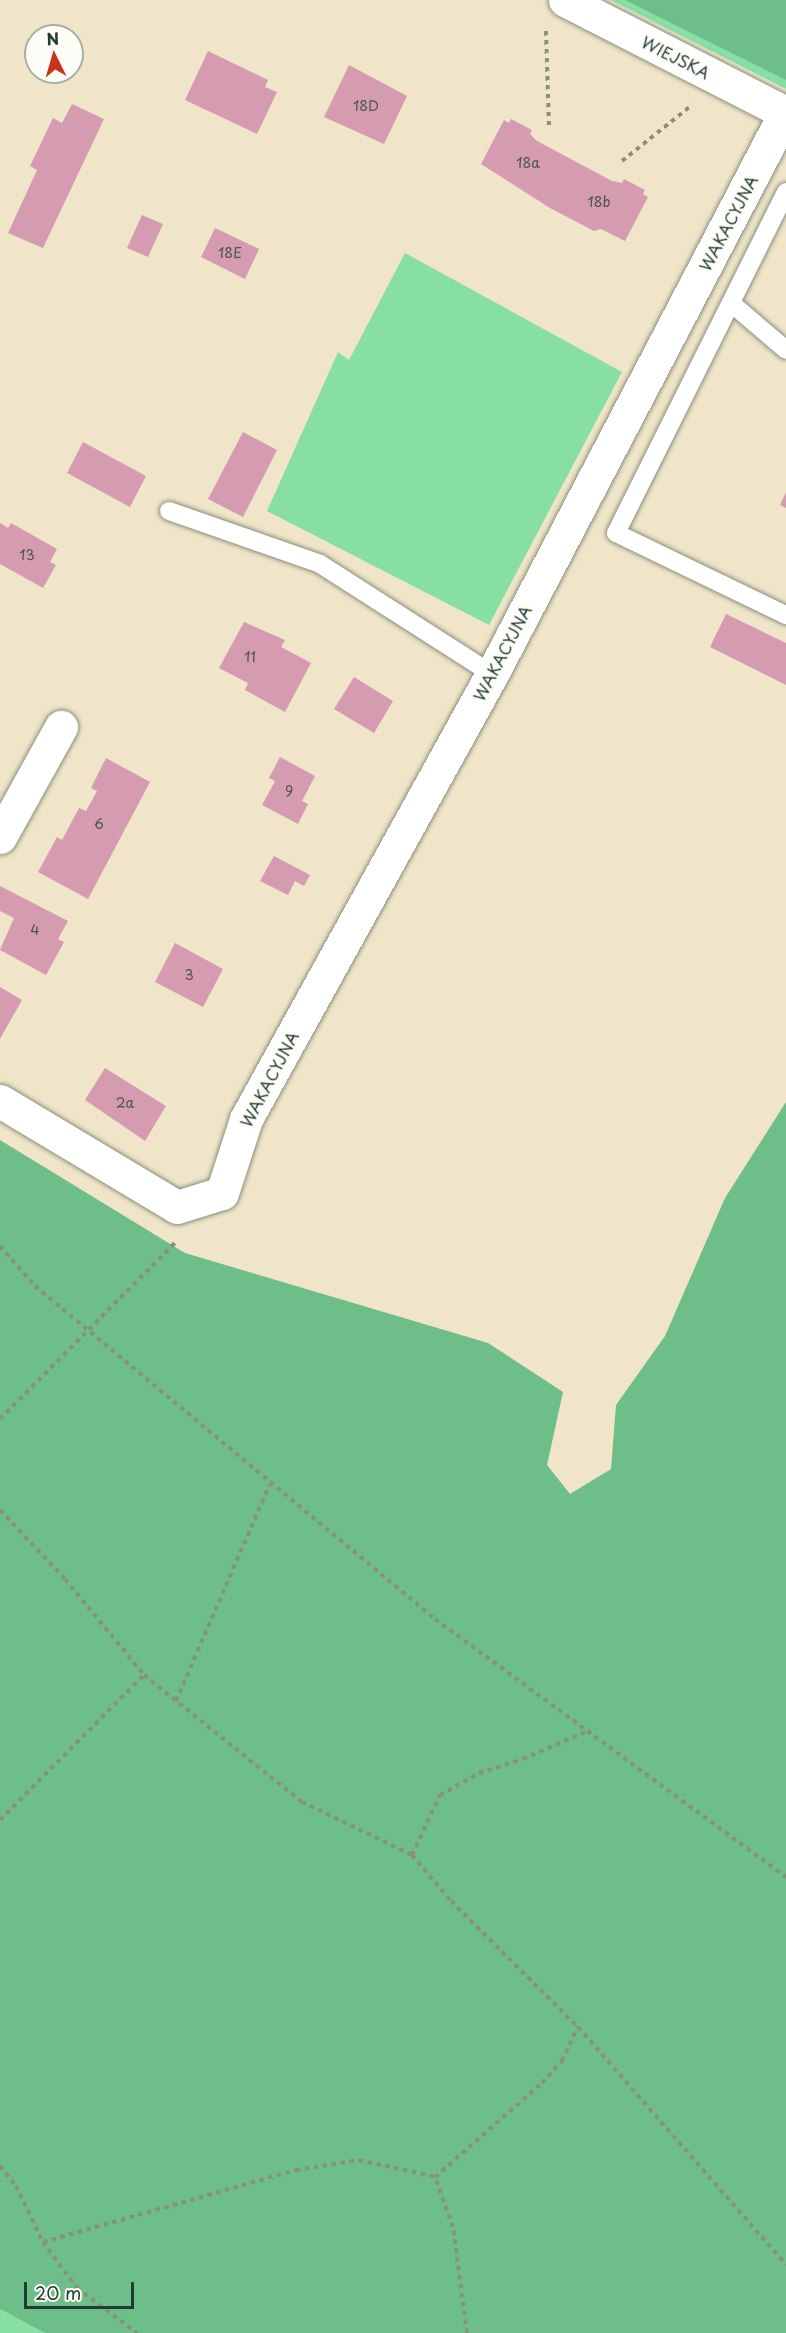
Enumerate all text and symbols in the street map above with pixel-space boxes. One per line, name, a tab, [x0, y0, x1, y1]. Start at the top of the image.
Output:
north arrow	[24, 24, 84, 84]
text: N	[45, 26, 60, 51]
street label: WIEJSKA	[639, 32, 713, 82]
house number: 18D	[353, 98, 379, 114]
house number: 18a	[516, 155, 540, 171]
street label: WAKACYJNA	[695, 172, 761, 274]
house number: 18b	[587, 194, 611, 210]
house number: 18E	[218, 245, 242, 261]
house number: 13	[19, 547, 35, 563]
street label: WAKACYJNA	[469, 602, 535, 704]
house number: 11	[244, 649, 256, 665]
house number: 9	[285, 783, 293, 799]
house number: 6	[94, 816, 104, 832]
house number: 4	[30, 922, 40, 938]
house number: 3	[184, 967, 194, 983]
street label: WAKACYJNA	[236, 1028, 302, 1130]
house number: 2a	[116, 1095, 134, 1111]
scale bar	[27, 2270, 136, 2308]
text: 20 m	[35, 2279, 81, 2306]

